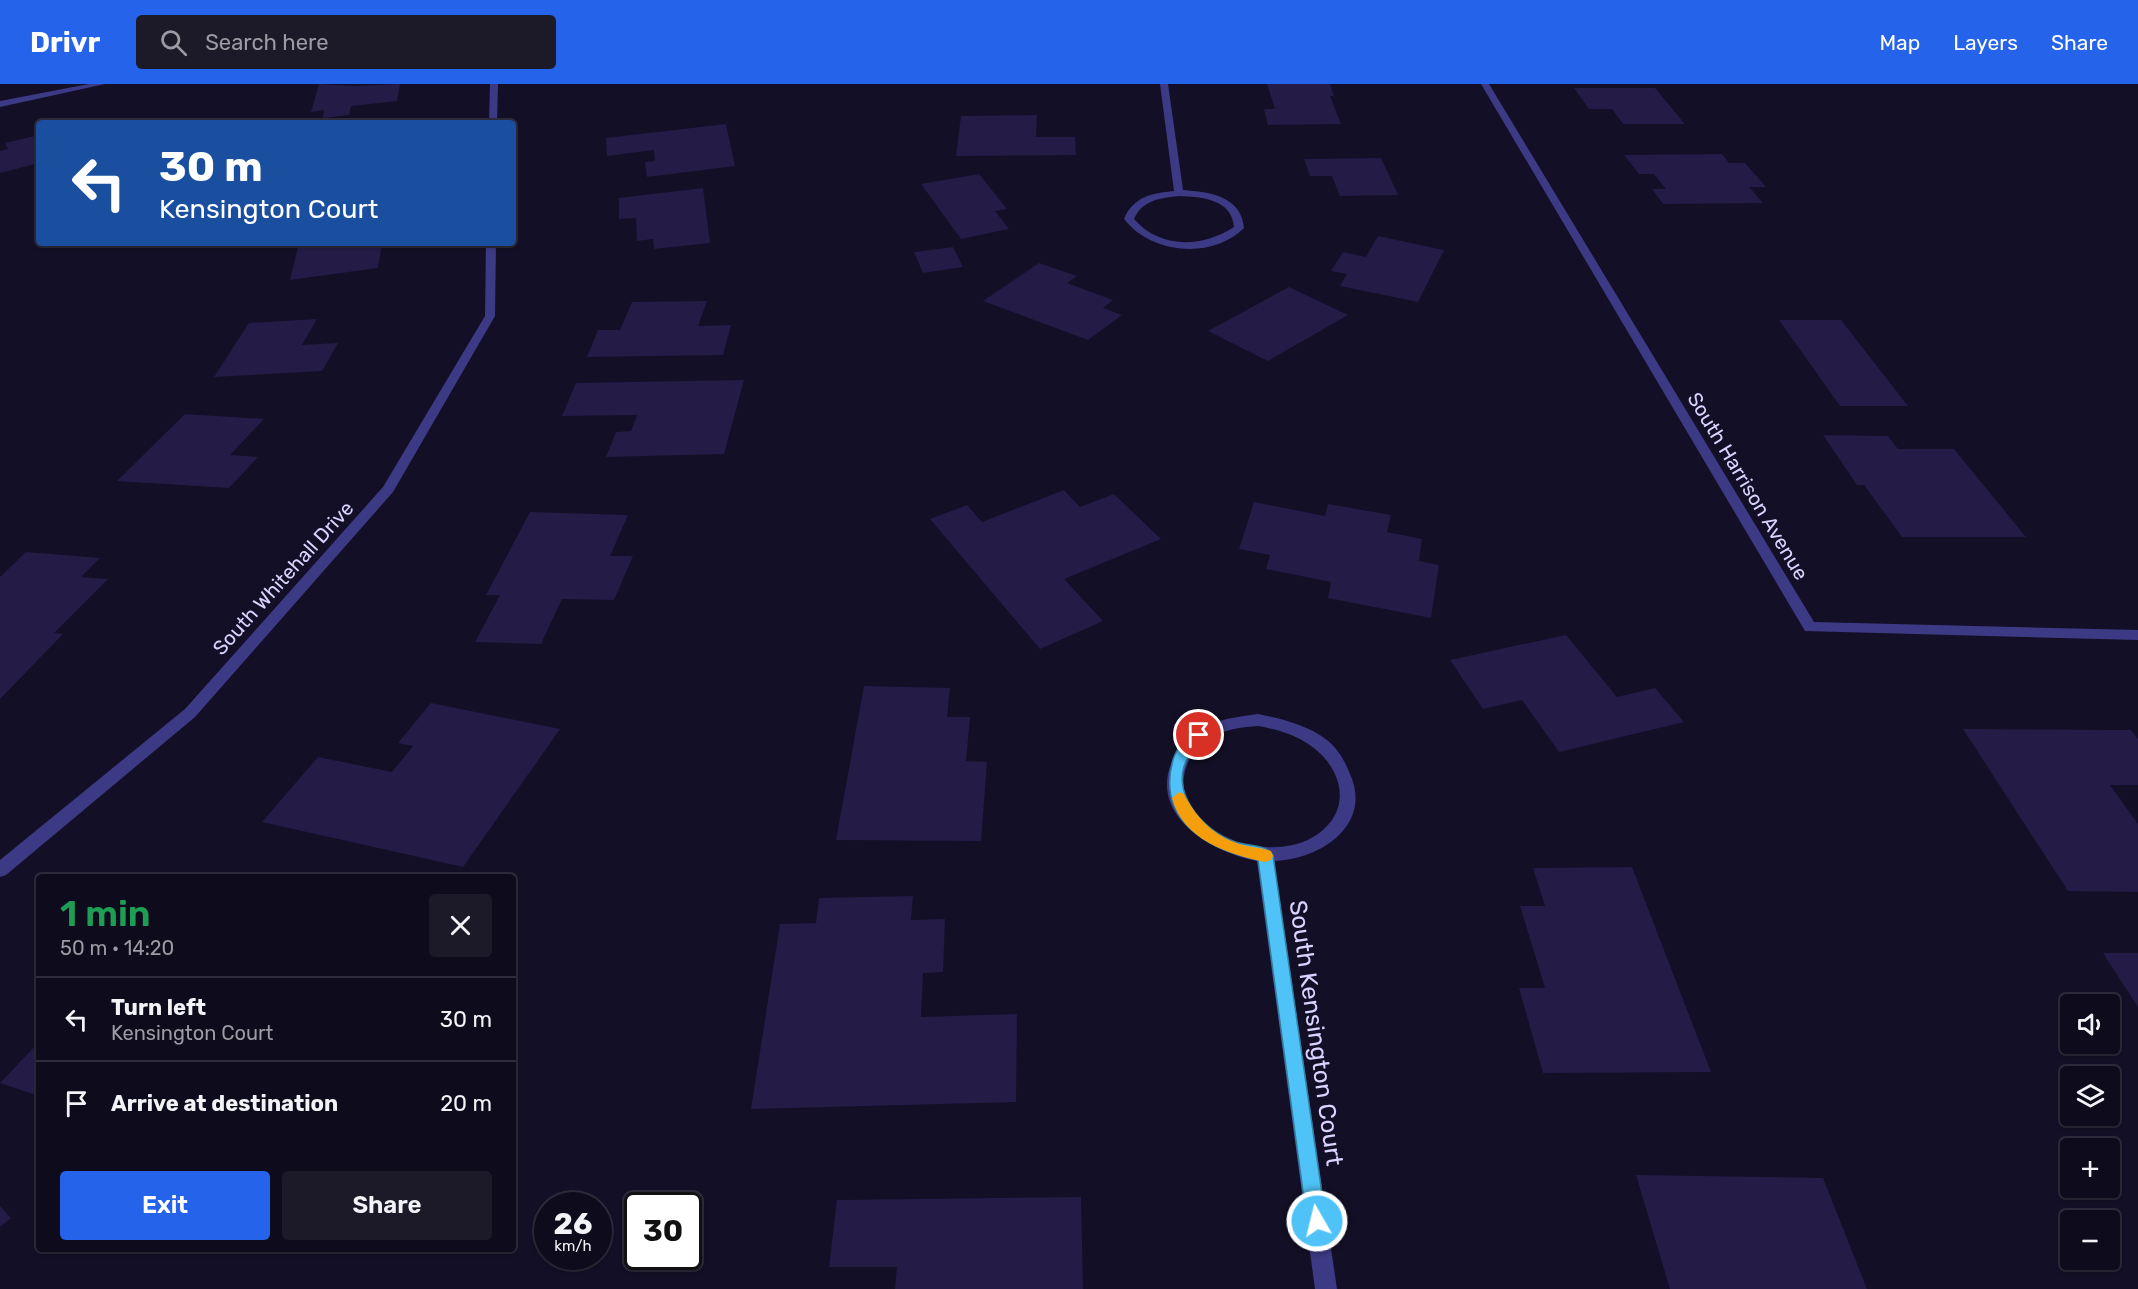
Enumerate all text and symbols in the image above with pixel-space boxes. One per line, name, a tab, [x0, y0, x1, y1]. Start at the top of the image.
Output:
search box	[136, 15, 556, 69]
text: Drivr	[30, 26, 100, 59]
icon: search	[157, 26, 190, 59]
text: Search here	[205, 29, 329, 56]
text: Map	[1879, 30, 1920, 55]
text: Layers	[1953, 30, 2018, 55]
text: Share	[2051, 30, 2108, 55]
text: 30 m	[159, 142, 263, 192]
icon: left	[60, 144, 138, 222]
text: Kensington Court	[159, 193, 378, 225]
street label: South Harrison Avenue	[1682, 388, 1814, 584]
street label: South Whitehall Drive	[208, 496, 358, 660]
pin	[1173, 709, 1224, 760]
icon: arrive	[1182, 718, 1215, 751]
text: 1 min	[60, 892, 151, 935]
button: close	[429, 894, 492, 957]
street label: South Kensington Court	[1283, 898, 1349, 1168]
text: 50 m · 14:20	[60, 936, 174, 960]
text: Turn left	[111, 994, 206, 1021]
map controls	[2060, 994, 2120, 1270]
button: sound	[2060, 994, 2120, 1054]
icon: left	[60, 1003, 93, 1036]
text: 30 m	[440, 1006, 492, 1033]
text: Kensington Court	[111, 1021, 273, 1045]
button: layers	[2060, 1066, 2120, 1126]
icon: arrive	[60, 1087, 93, 1120]
text: Arrive at destination	[111, 1090, 338, 1117]
text: 20 m	[440, 1090, 492, 1117]
button: +	[2060, 1138, 2120, 1198]
button: Exit	[60, 1171, 270, 1240]
button: Share	[282, 1171, 492, 1240]
position arrow	[1285, 1189, 1349, 1253]
speed limit sign: 30	[624, 1192, 702, 1270]
text: 26	[553, 1206, 593, 1242]
button: −	[2060, 1210, 2120, 1270]
text: km/h	[554, 1237, 592, 1255]

